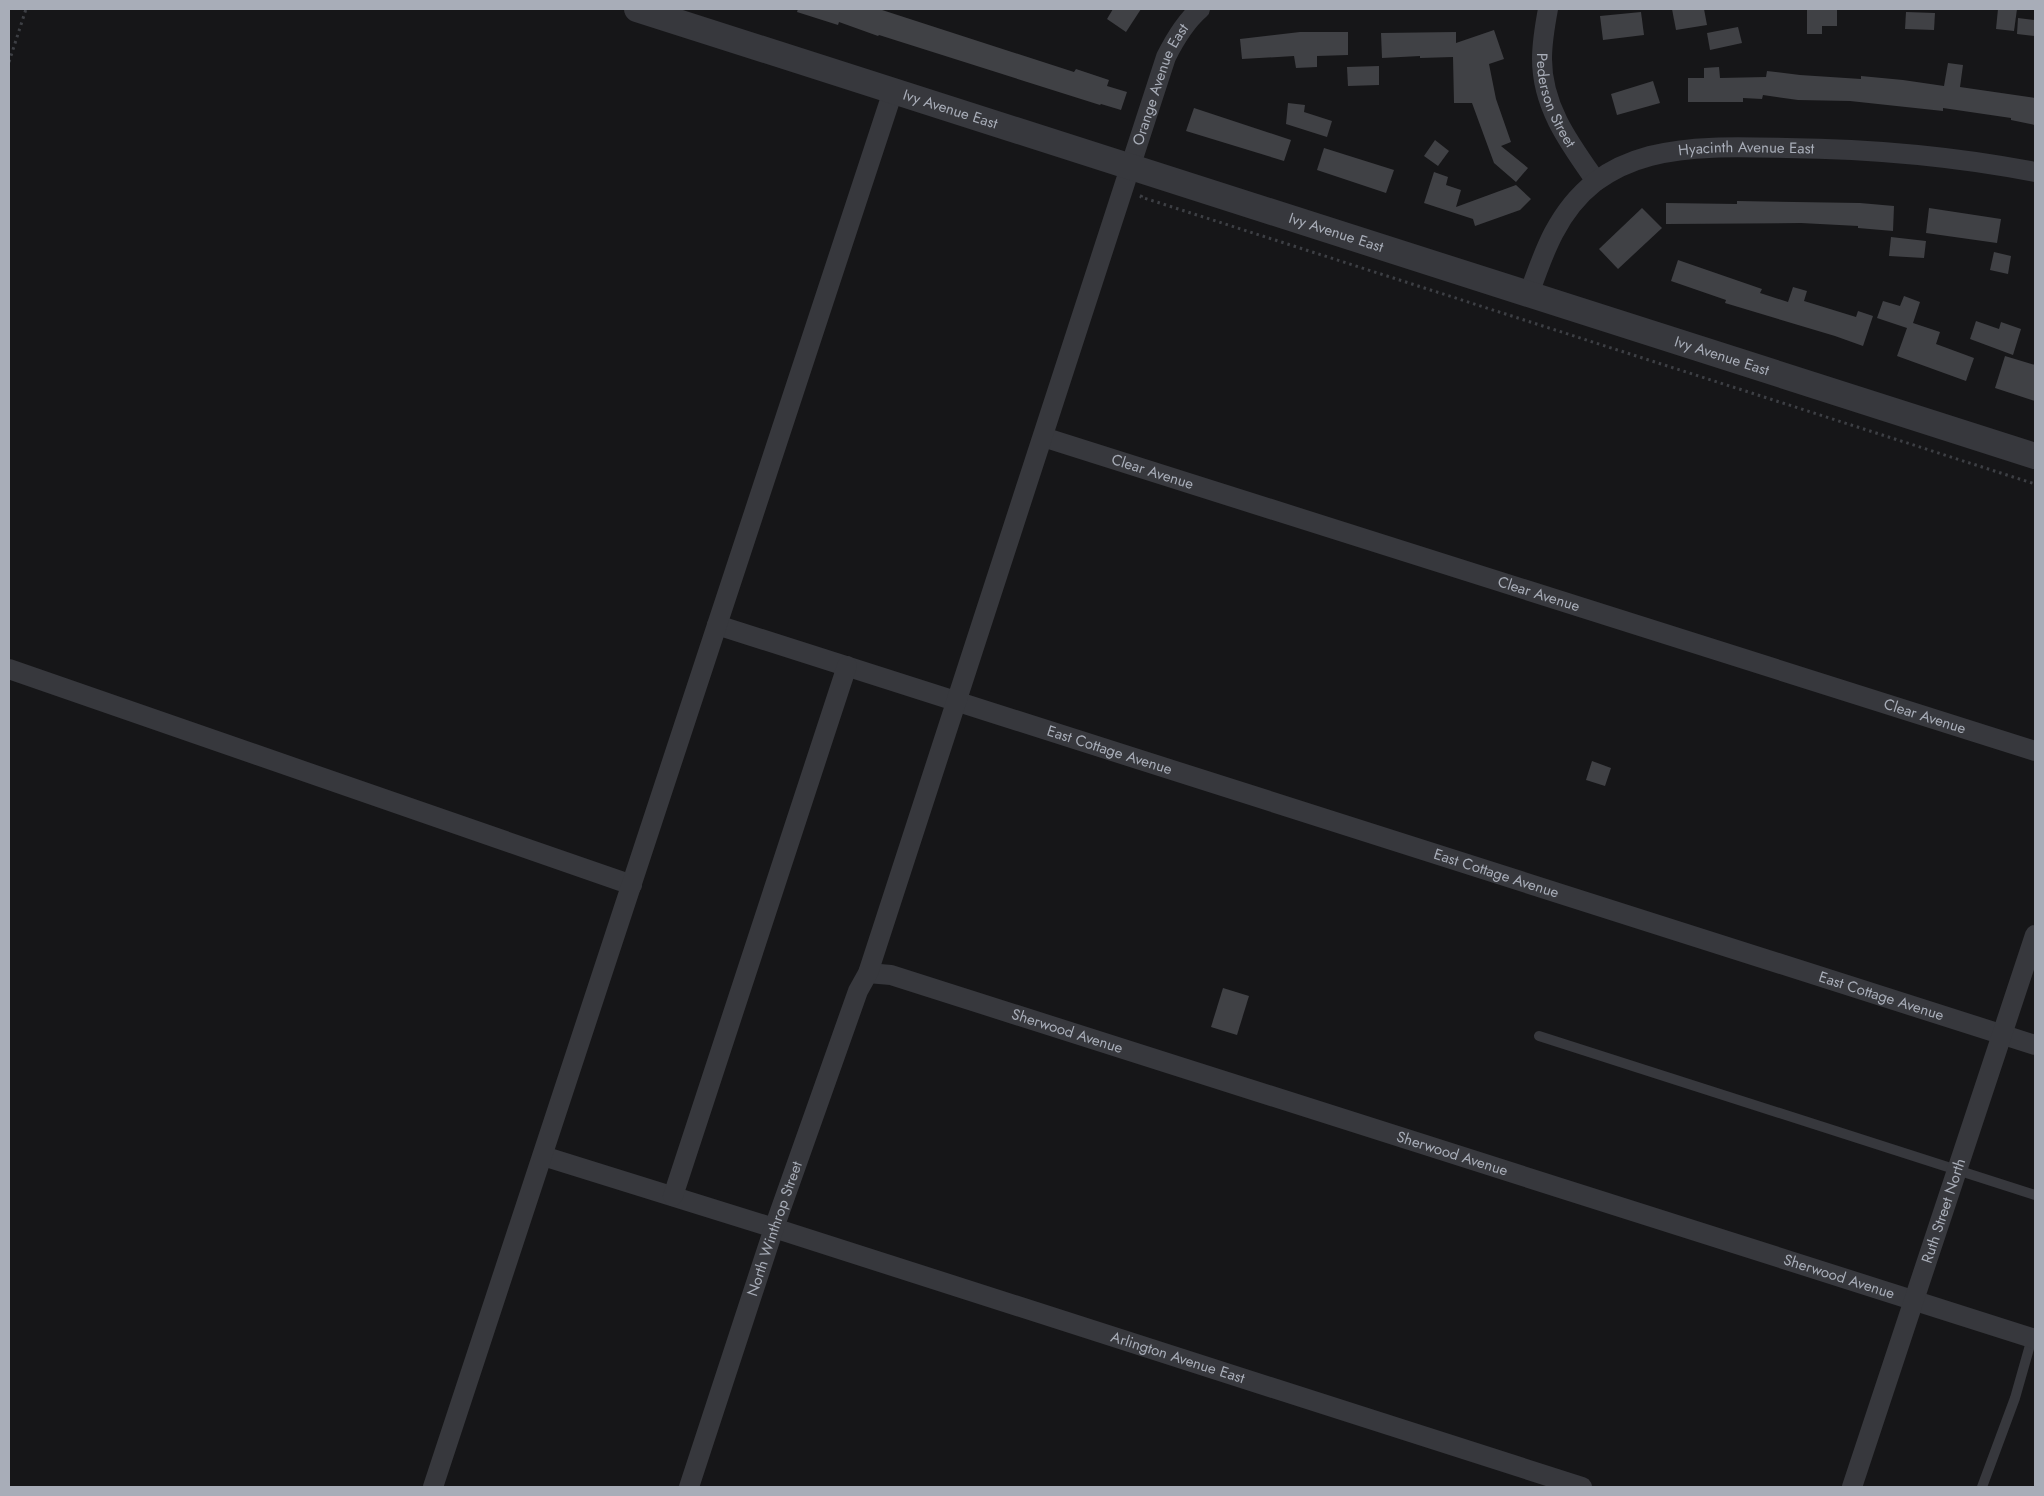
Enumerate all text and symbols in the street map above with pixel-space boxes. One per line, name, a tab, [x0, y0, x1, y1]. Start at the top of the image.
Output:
street label: Orange Avenue East	[1127, 19, 1194, 148]
street label: Pederson Street	[1531, 53, 1581, 152]
street label: Ivy Avenue East	[900, 84, 1001, 135]
street label: Hyacinth Avenue East	[1677, 136, 1815, 161]
street label: Ivy Avenue East	[1286, 207, 1387, 258]
street label: Ivy Avenue East	[1672, 330, 1772, 381]
street label: Clear Avenue	[1109, 448, 1197, 495]
street label: Clear Avenue	[1495, 571, 1583, 617]
street label: Clear Avenue	[1881, 693, 1969, 740]
street label: East Cottage Avenue	[1044, 720, 1175, 780]
street label: East Cottage Avenue	[1431, 843, 1562, 904]
street label: East Cottage Avenue	[1816, 966, 1947, 1026]
street label: Sherwood Avenue	[1009, 1003, 1126, 1059]
street label: Sherwood Avenue	[1394, 1126, 1511, 1182]
street label: Ruth Street North	[1916, 1156, 1971, 1266]
street label: North Winthrop Street	[741, 1158, 808, 1299]
street label: Sherwood Avenue	[1781, 1249, 1898, 1305]
street label: Arlington Avenue East	[1108, 1326, 1248, 1389]

